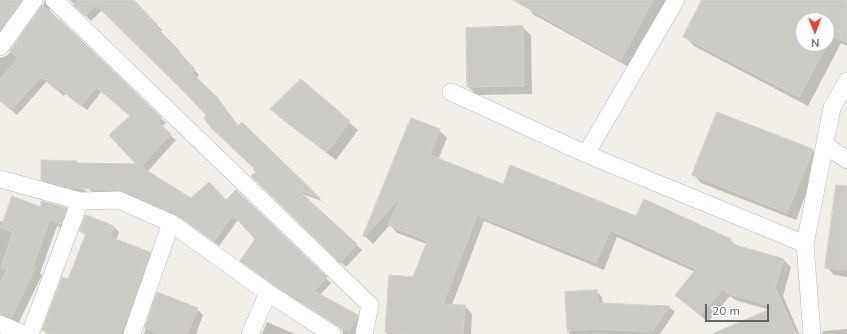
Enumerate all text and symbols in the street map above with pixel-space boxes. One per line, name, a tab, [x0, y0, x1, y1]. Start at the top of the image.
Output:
north arrow	[795, 12, 835, 52]
text: N	[811, 36, 819, 50]
scale bar	[707, 296, 771, 322]
text: 20 m	[712, 303, 740, 318]

